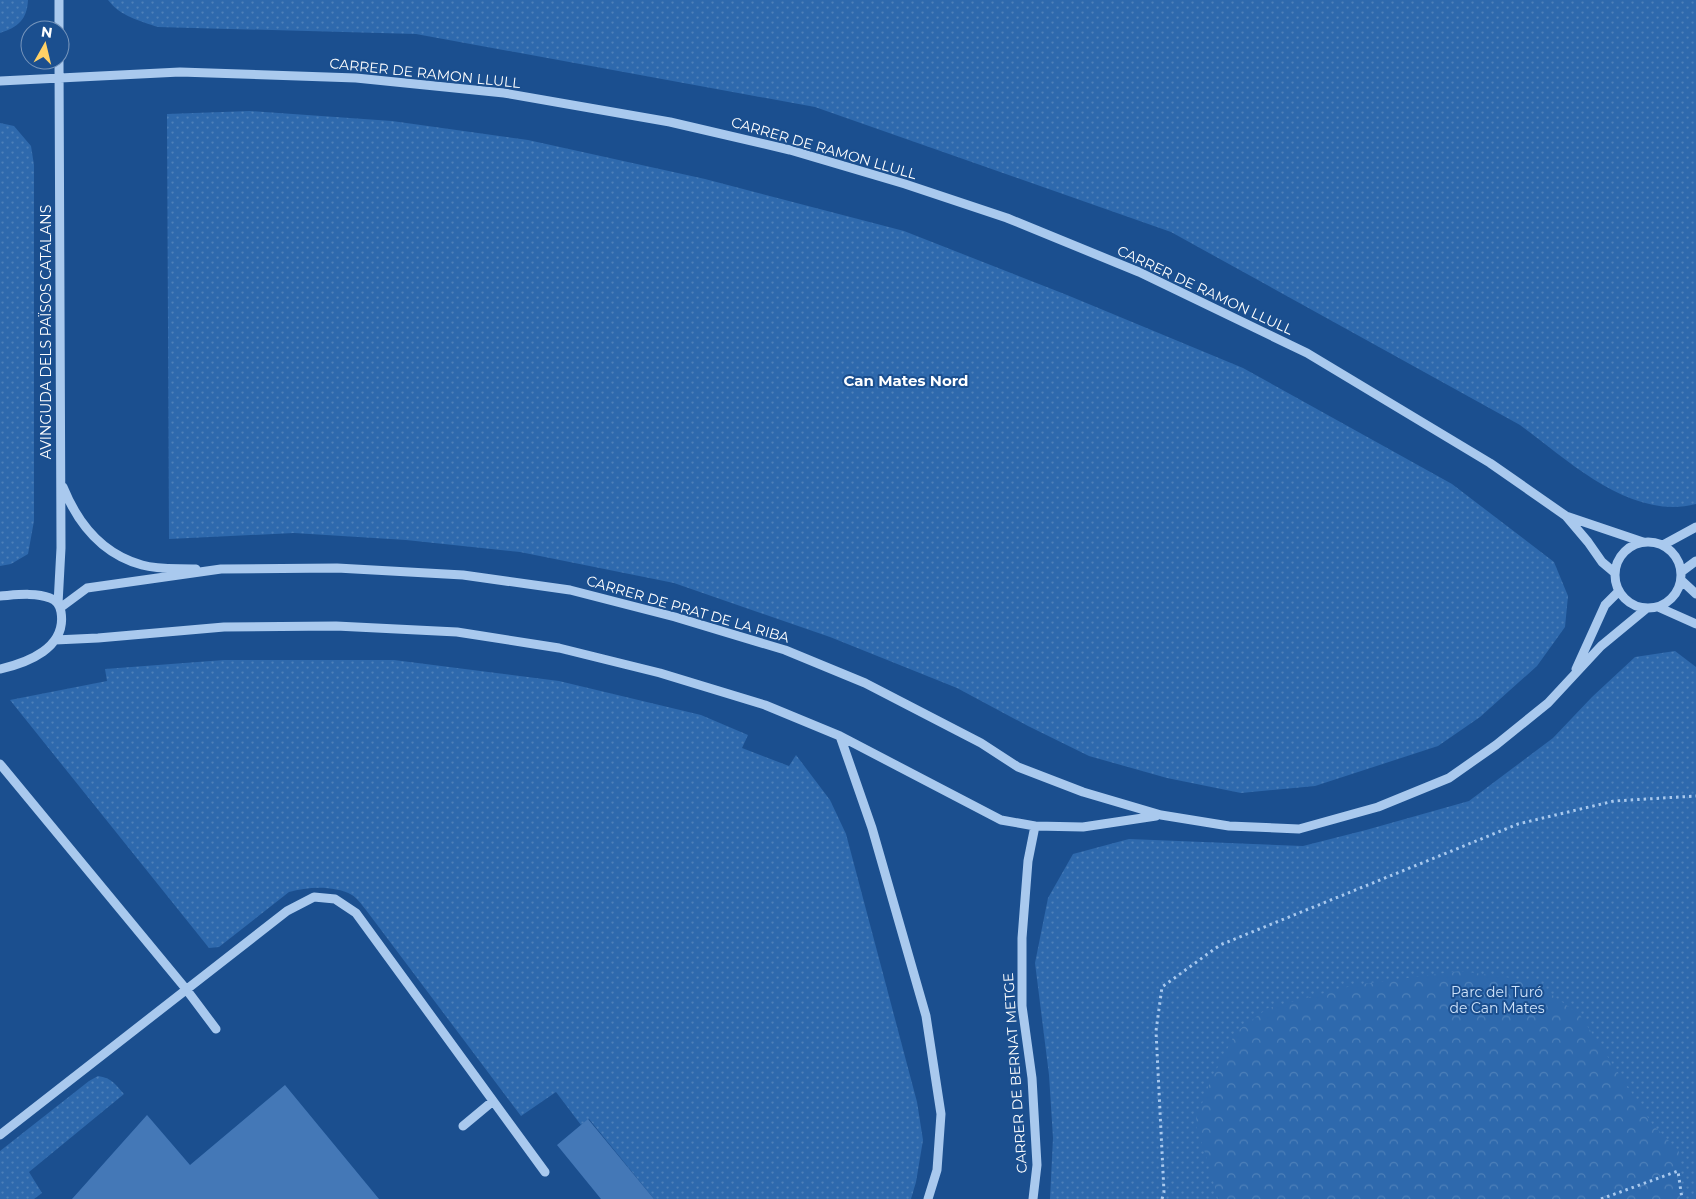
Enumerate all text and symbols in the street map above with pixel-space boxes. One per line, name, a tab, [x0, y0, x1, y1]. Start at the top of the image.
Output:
north arrow	[20, 20, 70, 70]
text: N	[40, 22, 54, 42]
street label: CARRER DE RAMON LLULL	[329, 54, 522, 92]
street label: CARRER DE RAMON LLULL	[729, 113, 919, 183]
street label: AVINGUDA DELS PAÏSOS CATALANS	[37, 205, 55, 459]
street label: CARRER DE RAMON LLULL	[1114, 241, 1296, 339]
district label: Can Mates Nord	[844, 371, 968, 390]
street label: CARRER DE PRAT DE LA RIBA	[584, 571, 793, 647]
street label: CARRER DE BERNAT METGE	[999, 972, 1031, 1174]
park label: Parc del Turó de Can Mates	[1449, 983, 1545, 1017]

